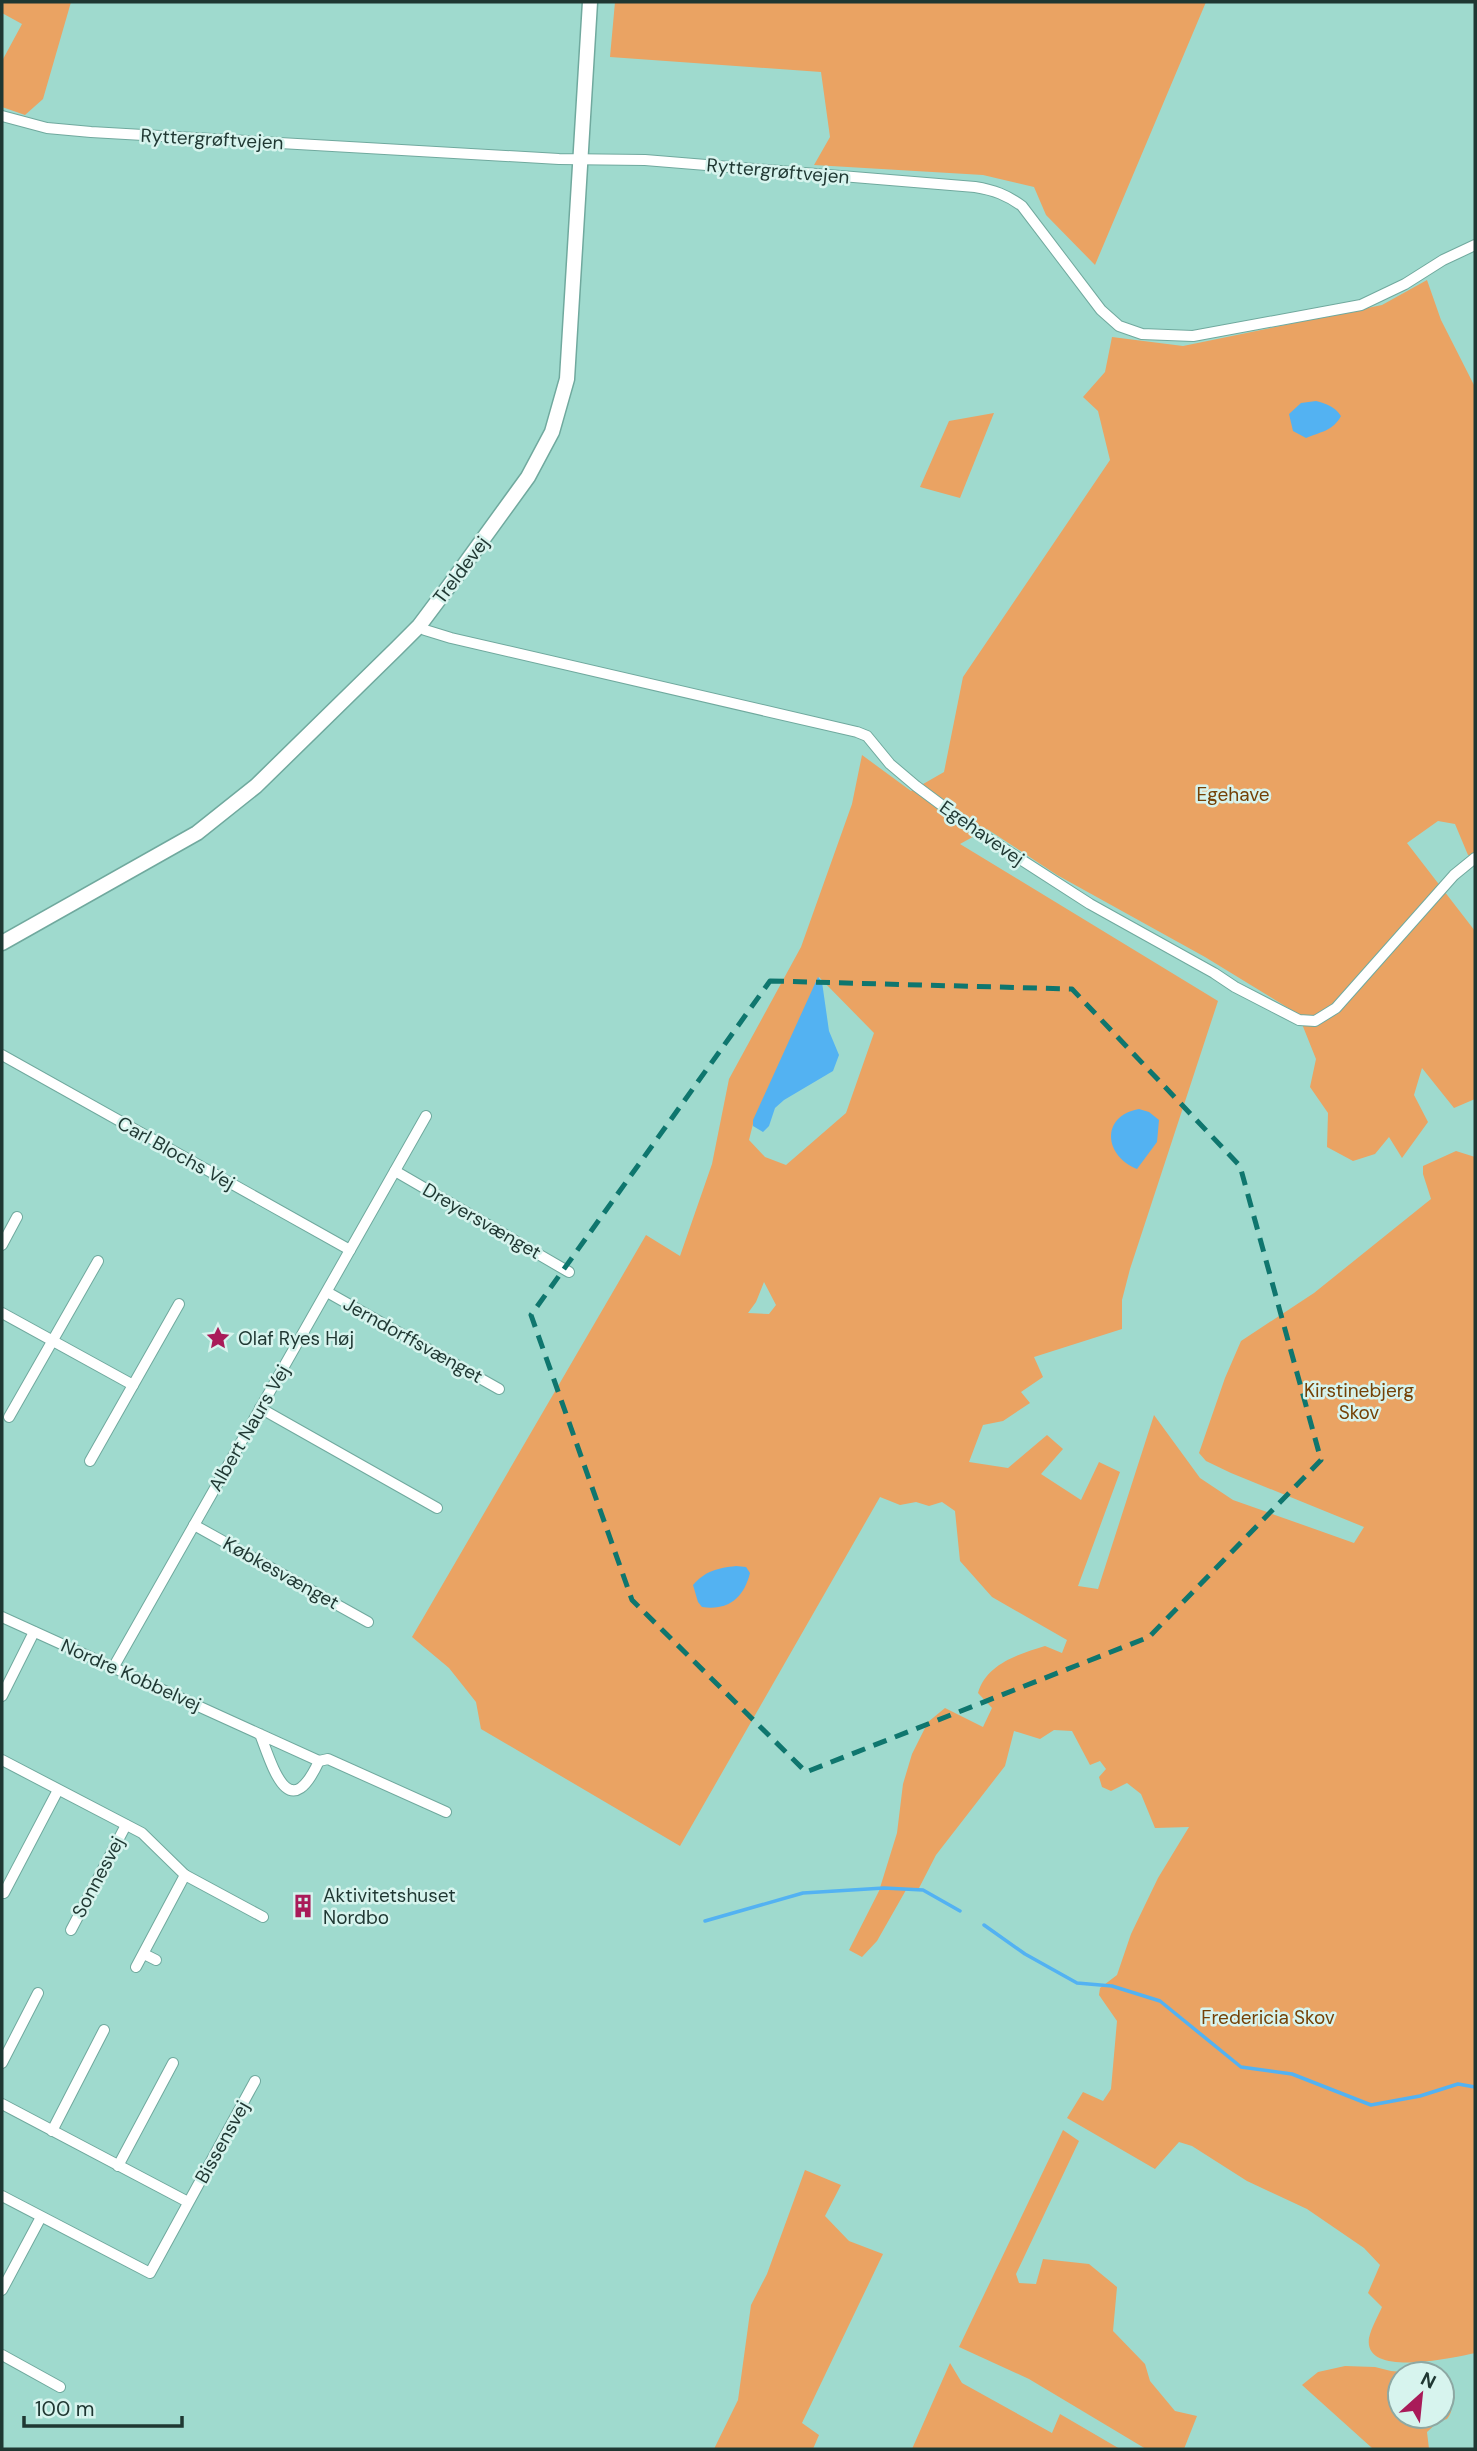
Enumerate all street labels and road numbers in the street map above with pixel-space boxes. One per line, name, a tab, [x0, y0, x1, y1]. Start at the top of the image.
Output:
street label: Ryttergrøftvejen	[140, 123, 284, 155]
street label: Ryttergrøftvejen	[706, 152, 850, 190]
street label: Treldevej	[427, 531, 495, 609]
street label: Egehavevej	[935, 795, 1029, 871]
street label: Carl Blochs Vej	[113, 1110, 239, 1196]
street label: Dreyersvænget	[418, 1177, 546, 1265]
street label: Jerndorffsvænget	[339, 1291, 487, 1389]
street label: Albert Naurs Vej	[203, 1360, 295, 1496]
street label: Købkesvænget	[219, 1531, 343, 1615]
street label: Nordre Kobbelvej	[57, 1633, 205, 1717]
street label: Sonnesvej	[66, 1832, 130, 1922]
street label: Bissensvej	[189, 2096, 255, 2188]

